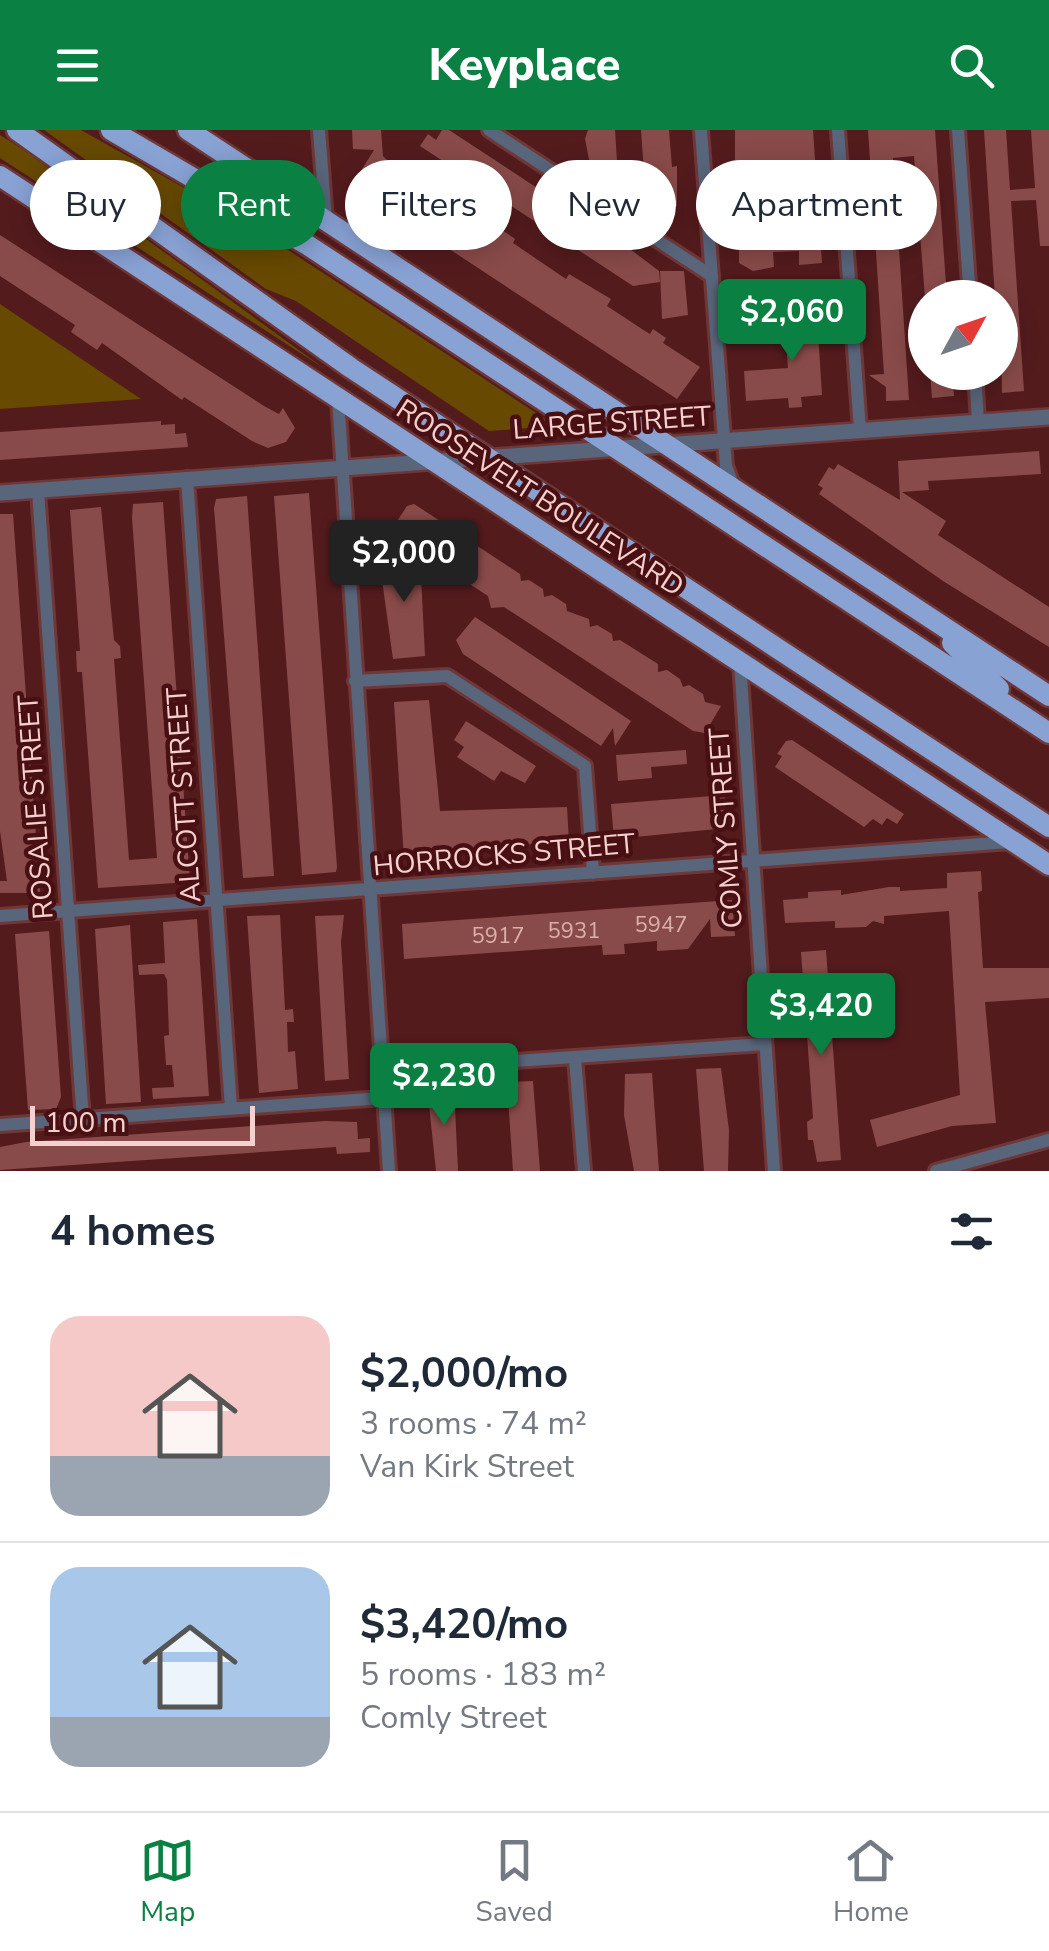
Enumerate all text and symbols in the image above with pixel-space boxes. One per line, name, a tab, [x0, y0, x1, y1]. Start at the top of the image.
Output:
text: Keyplace	[429, 35, 620, 96]
icon: menu	[50, 38, 105, 93]
icon: search	[944, 38, 999, 93]
chip: Buy	[30, 160, 161, 250]
chip: Rent	[181, 160, 325, 250]
chip: Filters	[345, 160, 512, 250]
chip: New	[532, 160, 676, 250]
chip: Apartment	[696, 160, 937, 250]
pin: $2,060	[711, 279, 873, 364]
north arrow	[908, 280, 1018, 390]
map controls	[908, 280, 1018, 390]
text: $2,060	[740, 290, 844, 333]
street label: ROOSEVELT BOULEVARD	[389, 391, 691, 605]
street label: LARGE STREET	[511, 397, 713, 449]
pin: $2,000	[323, 520, 485, 605]
text: $2,000	[352, 531, 456, 574]
street label: ALCOTT STREET	[158, 686, 210, 904]
street label: ROSALIE STREET	[9, 693, 63, 921]
street label: COMLY STREET	[700, 726, 752, 930]
street label: HORROCKS STREET	[371, 825, 637, 885]
house number: 5947	[635, 910, 687, 940]
house number: 5931	[548, 916, 600, 946]
house number: 5917	[472, 921, 524, 951]
pin: $3,420	[740, 973, 902, 1058]
text: $3,420	[769, 984, 873, 1027]
pin: $2,230	[363, 1043, 525, 1128]
text: $2,230	[392, 1054, 496, 1097]
scale bar	[30, 1101, 255, 1146]
text: 100 m	[45, 1104, 127, 1142]
text: 4 homes	[50, 1203, 215, 1260]
icon: filters	[944, 1204, 999, 1259]
text: $2,000/mo	[360, 1345, 568, 1402]
icon: home	[130, 1356, 250, 1476]
text: 3 rooms · 74 m²	[360, 1402, 587, 1445]
text: Van Kirk Street	[360, 1445, 574, 1488]
text: $3,420/mo	[360, 1596, 568, 1653]
icon: home	[130, 1607, 250, 1727]
text: 5 rooms · 183 m²	[360, 1653, 606, 1696]
text: Comly Street	[360, 1696, 547, 1739]
tab: Map	[140, 1833, 195, 1931]
tab: Saved	[475, 1833, 553, 1931]
tab: Home	[833, 1833, 909, 1931]

